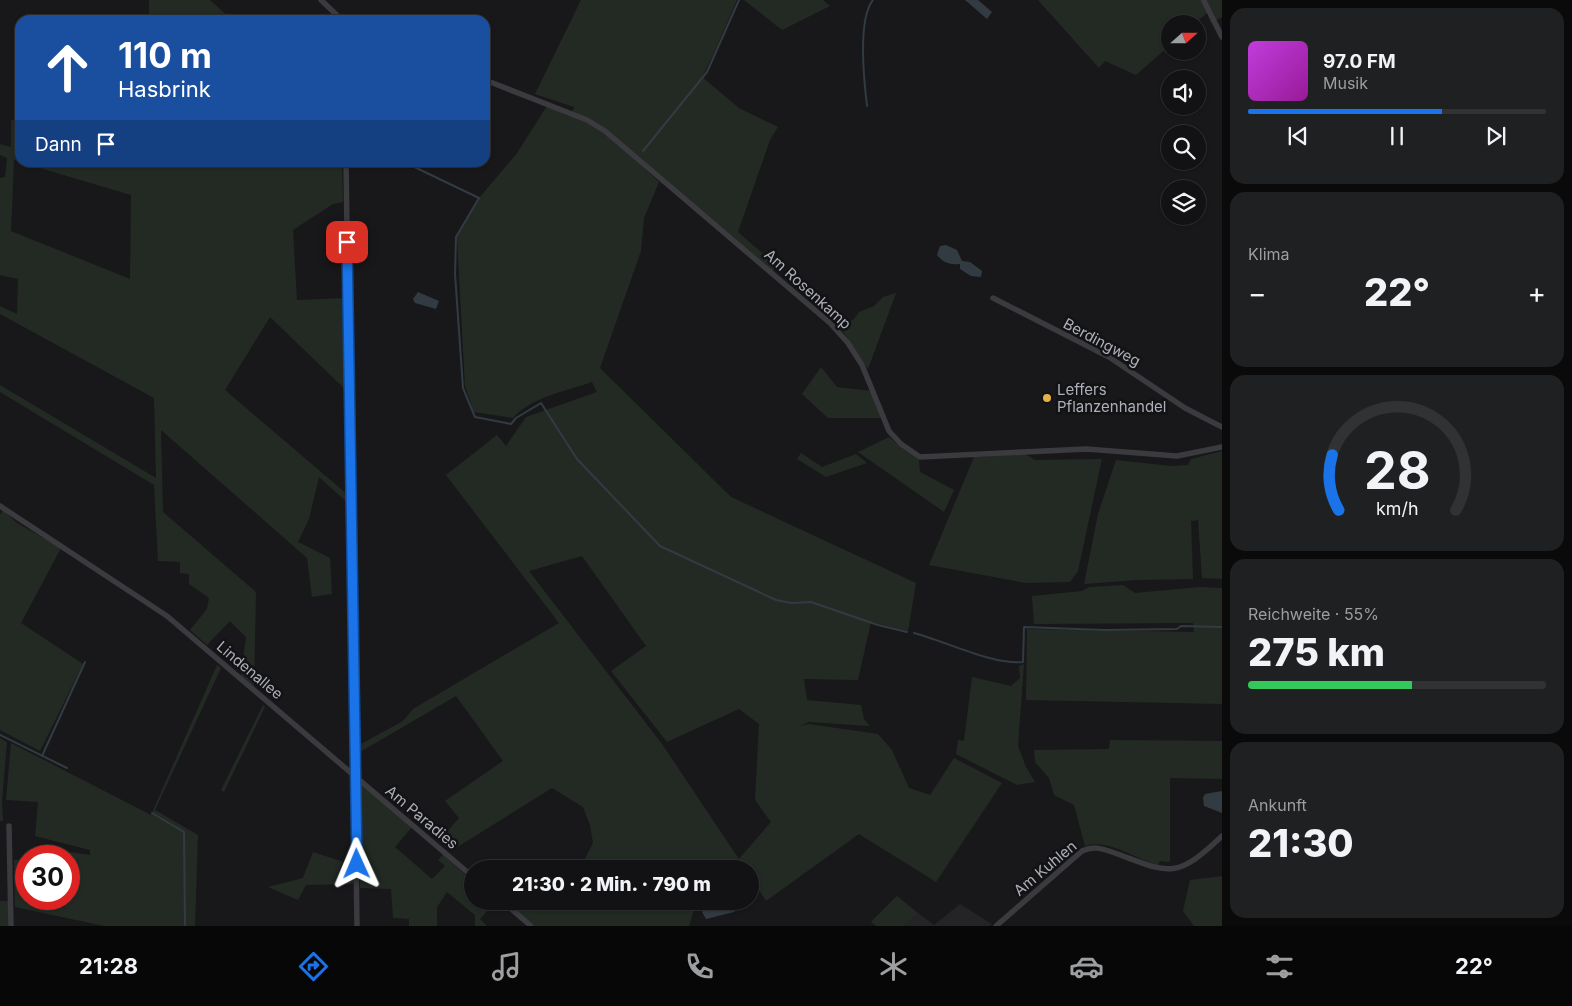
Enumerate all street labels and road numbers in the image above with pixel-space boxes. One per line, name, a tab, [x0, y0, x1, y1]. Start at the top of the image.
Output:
street label: Am Rosenkamp	[761, 245, 855, 333]
street label: Berdingweg	[1060, 314, 1144, 370]
street label: Lindenallee	[213, 637, 287, 703]
street label: Am Paradies	[382, 781, 462, 853]
street label: Am Kuhlen	[1010, 836, 1080, 900]

